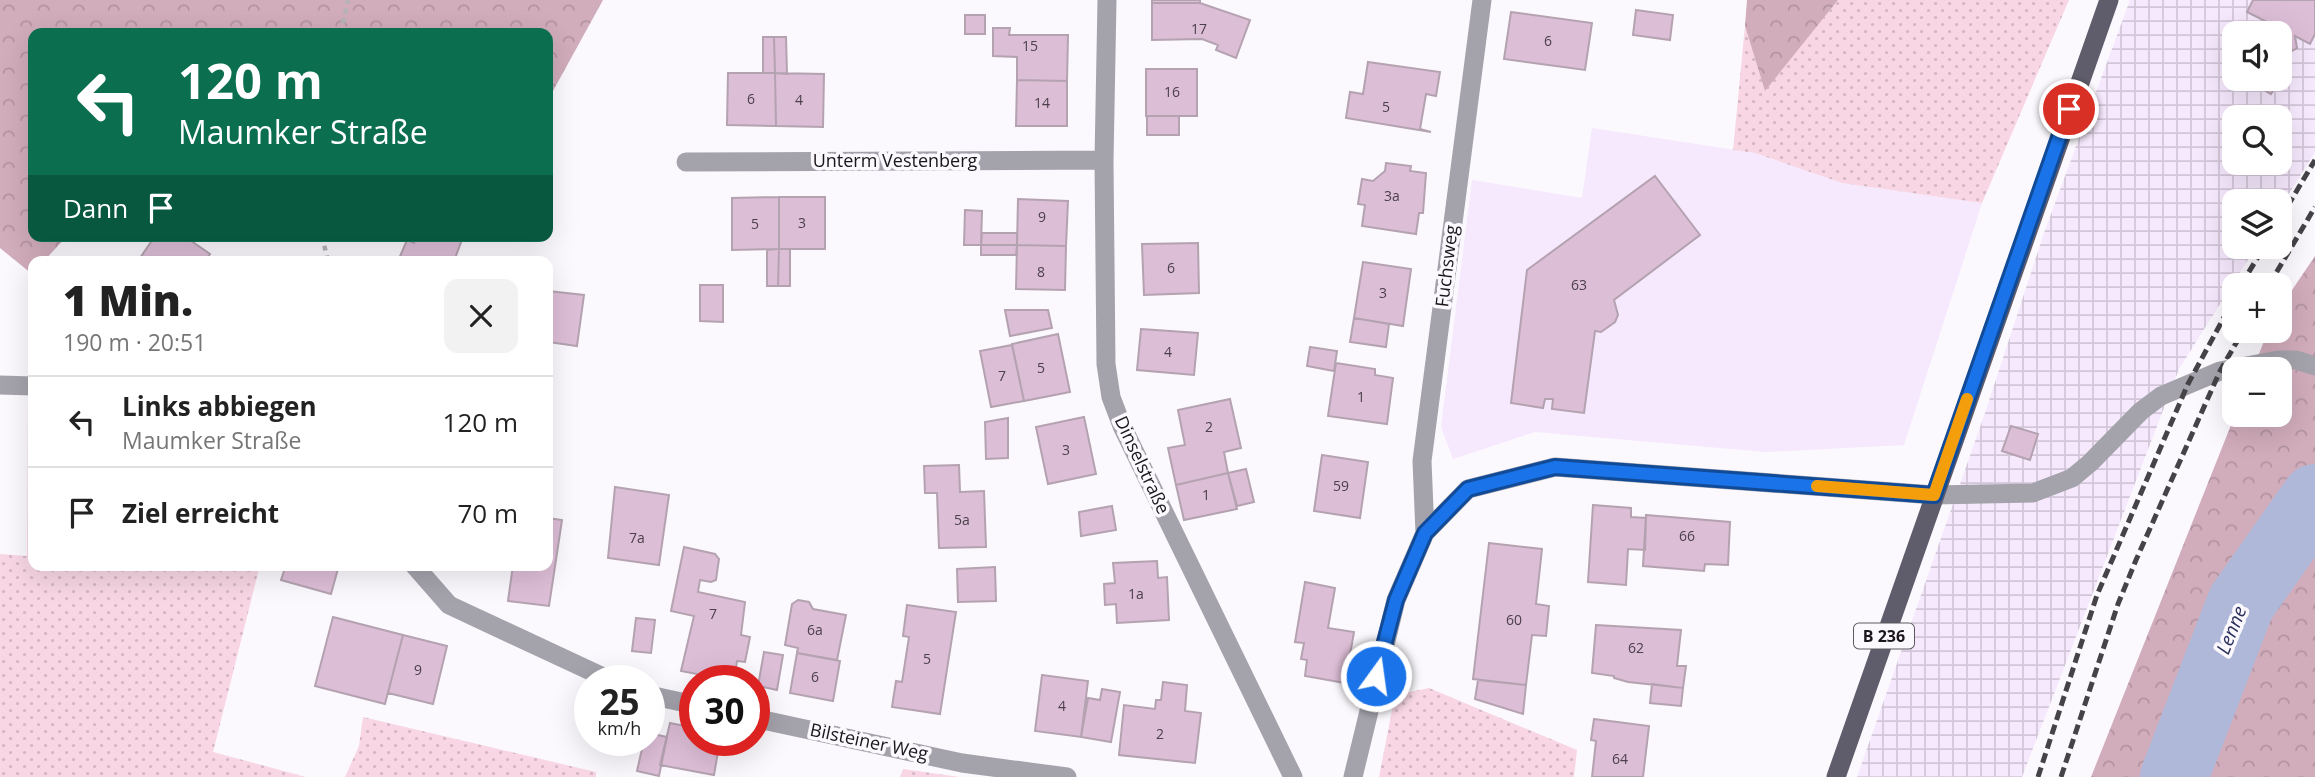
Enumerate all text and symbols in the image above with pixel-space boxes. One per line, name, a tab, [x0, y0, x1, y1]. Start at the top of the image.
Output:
house number: 17	[1191, 19, 1207, 38]
map controls	[2222, 21, 2292, 427]
button: sound	[2222, 21, 2292, 91]
house number: 6	[1544, 31, 1552, 50]
house number: 15	[1022, 36, 1038, 55]
text: 120 m	[178, 47, 323, 113]
icon: left	[63, 56, 154, 147]
pin	[2039, 79, 2099, 139]
house number: 16	[1164, 82, 1180, 101]
house number: 6	[747, 89, 755, 108]
house number: 4	[795, 90, 803, 109]
icon: arrive	[2050, 90, 2088, 128]
house number: 14	[1034, 93, 1050, 112]
house number: 5	[1382, 97, 1390, 116]
button: search	[2222, 105, 2292, 175]
text: Maumker Straße	[178, 110, 428, 153]
street label: Unterm Vestenberg	[813, 148, 978, 172]
house number: 3a	[1384, 186, 1400, 205]
icon: arrive	[142, 189, 180, 227]
button: layers	[2222, 189, 2292, 259]
text: Dann	[63, 190, 128, 226]
house number: 9	[1038, 207, 1046, 226]
house number: 3	[798, 213, 806, 232]
house number: 5	[751, 214, 759, 233]
street label: Fuchsweg	[1429, 223, 1463, 308]
house number: 6	[1167, 258, 1175, 277]
house number: 8	[1037, 262, 1045, 281]
text: 1 Min.	[63, 271, 193, 328]
button: +	[2222, 273, 2292, 343]
house number: 63	[1571, 275, 1587, 294]
button: close	[444, 279, 518, 353]
house number: 3	[1379, 283, 1387, 302]
text: 190 m · 20:51	[63, 326, 206, 358]
house number: 4	[1164, 342, 1172, 361]
button: −	[2222, 357, 2292, 427]
house number: 5	[1037, 358, 1045, 377]
house number: 7	[998, 366, 1006, 385]
house number: 1	[1357, 387, 1365, 406]
text: Links abbiegen	[122, 388, 317, 424]
icon: left	[63, 403, 101, 441]
text: 120 m	[443, 404, 518, 440]
street label: Dinselstraße	[1110, 412, 1176, 517]
house number: 2	[1205, 417, 1213, 436]
text: Maumker Straße	[122, 424, 301, 456]
house number: 3	[1062, 440, 1070, 459]
house number: 59	[1333, 476, 1349, 495]
house number: 1	[1202, 485, 1210, 504]
icon: arrive	[63, 494, 101, 532]
text: Ziel erreicht	[122, 495, 279, 531]
text: 70 m	[457, 495, 518, 531]
house number: 5a	[954, 510, 970, 529]
house number: 66	[1679, 526, 1695, 545]
house number: 7a	[629, 528, 645, 547]
house number: 1a	[1128, 584, 1144, 603]
water label: Lenne	[2210, 602, 2252, 658]
house number: 7	[709, 604, 717, 623]
house number: 60	[1506, 610, 1522, 629]
house number: 6a	[807, 620, 823, 639]
road number: B 236	[1854, 624, 1914, 649]
house number: 62	[1628, 638, 1644, 657]
position arrow	[1339, 639, 1413, 713]
house number: 5	[923, 649, 931, 668]
house number: 9	[414, 660, 422, 679]
speed limit sign: 30	[679, 665, 770, 756]
house number: 6	[811, 667, 819, 686]
text: 25	[599, 678, 640, 725]
house number: 4	[1058, 696, 1066, 715]
text: km/h	[598, 716, 641, 740]
street label: Bilsteiner Weg	[808, 717, 931, 765]
house number: 2	[1156, 724, 1164, 743]
house number: 64	[1612, 749, 1628, 768]

